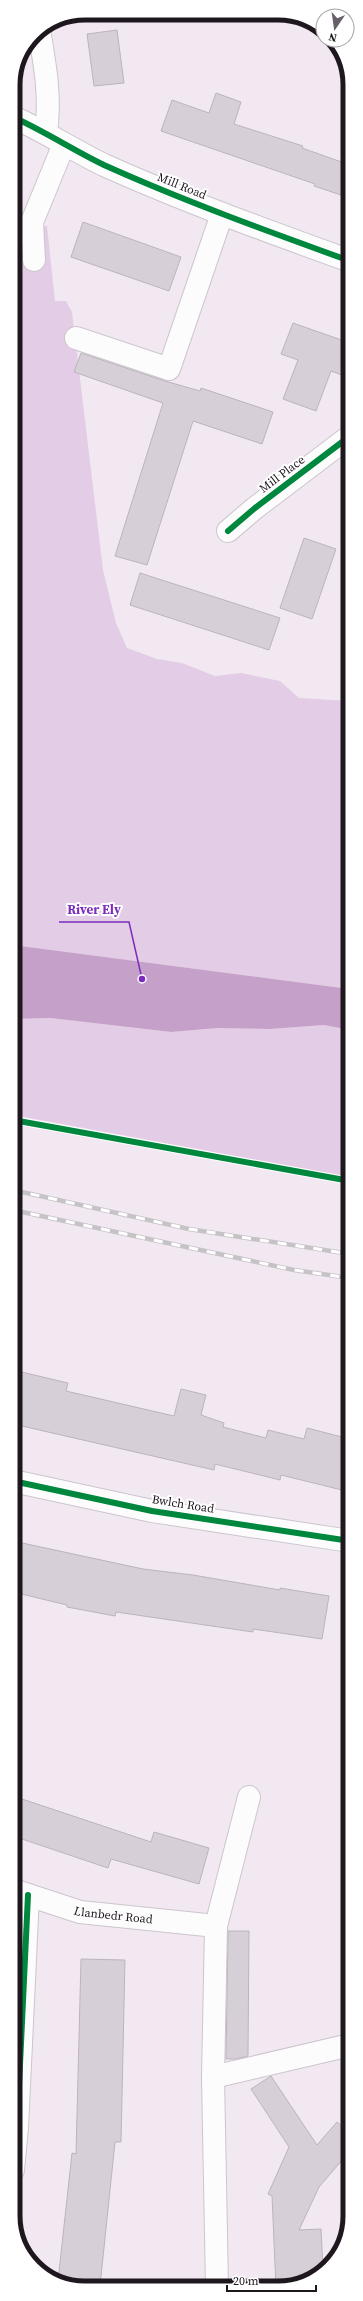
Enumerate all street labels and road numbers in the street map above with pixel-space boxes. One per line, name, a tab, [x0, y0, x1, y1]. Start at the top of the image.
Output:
street label: Mill Road	[155, 169, 209, 203]
street label: Mill Place	[256, 452, 308, 496]
street label: Bwlch Road	[151, 1491, 215, 1517]
street label: Llanbedr Road	[72, 1903, 154, 1927]

